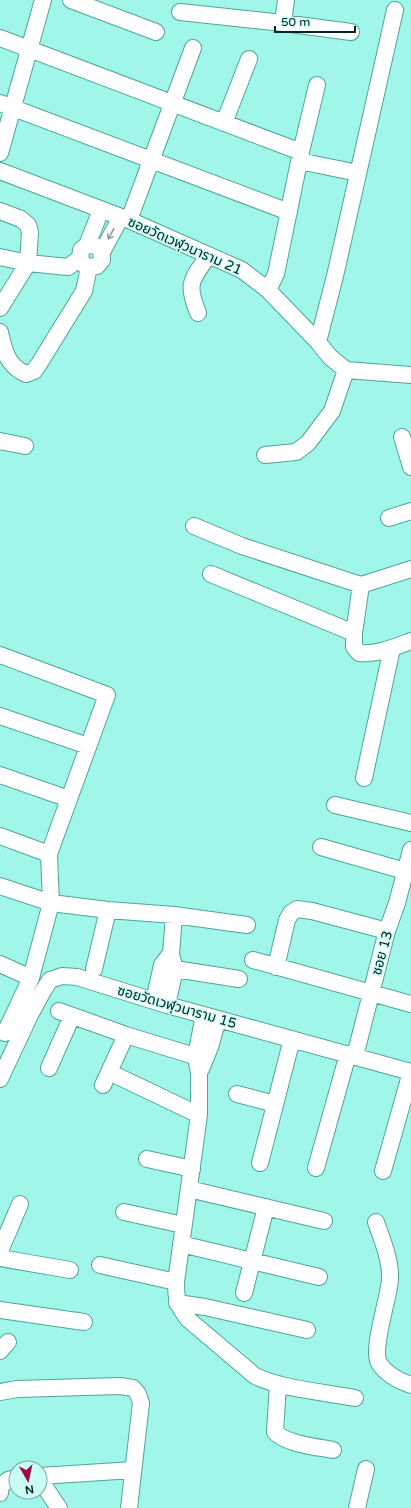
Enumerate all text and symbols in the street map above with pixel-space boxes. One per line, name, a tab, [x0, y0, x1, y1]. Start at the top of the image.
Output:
scale bar	[275, 8, 355, 34]
text: 50 m	[281, 15, 310, 29]
street label: ซอยวัดเวฬุวนาราม 21	[125, 213, 245, 279]
one-way arrow	[107, 228, 115, 240]
street label: ซอย 13	[368, 929, 396, 977]
street label: ซอยวัดเวฬุวนาราม 15	[115, 982, 239, 1032]
north arrow	[8, 1460, 48, 1500]
text: N	[24, 1482, 35, 1496]

